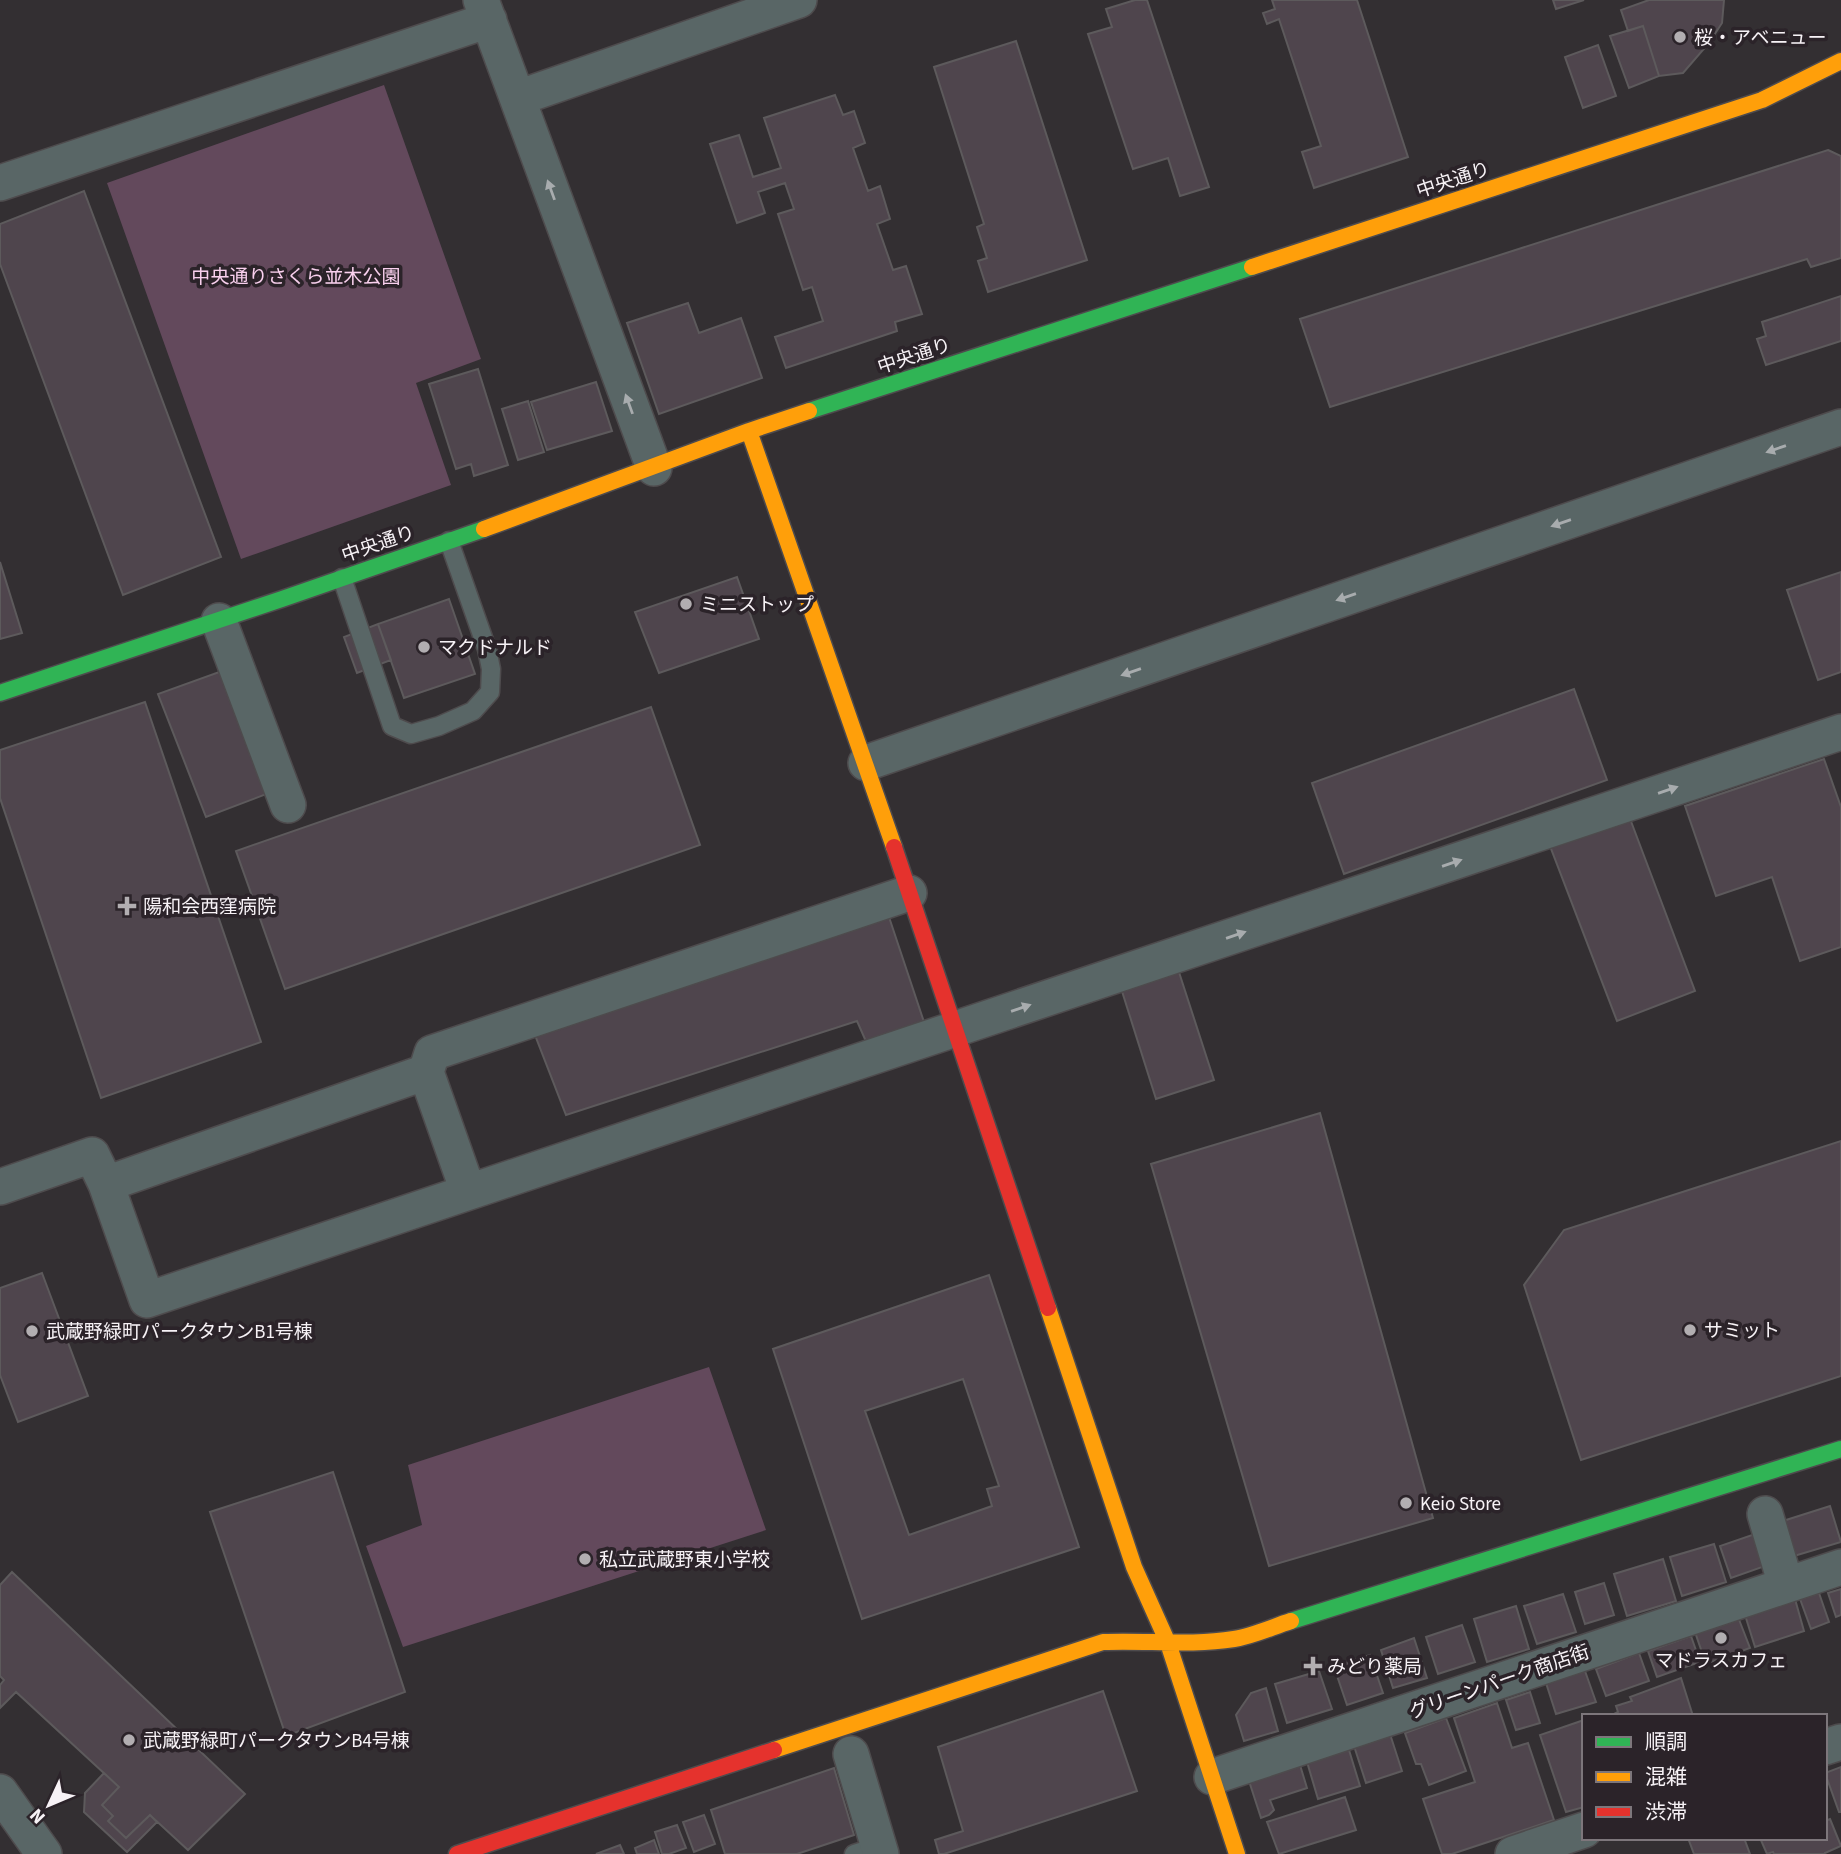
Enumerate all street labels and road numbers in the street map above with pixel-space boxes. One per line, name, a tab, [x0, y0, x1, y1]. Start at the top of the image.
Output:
street label: 中央通り	[1413, 156, 1494, 205]
street label: 中央通り	[874, 332, 955, 381]
street label: 中央通り	[338, 519, 419, 570]
street label: グリーンパーク商店街	[1406, 1639, 1593, 1726]

